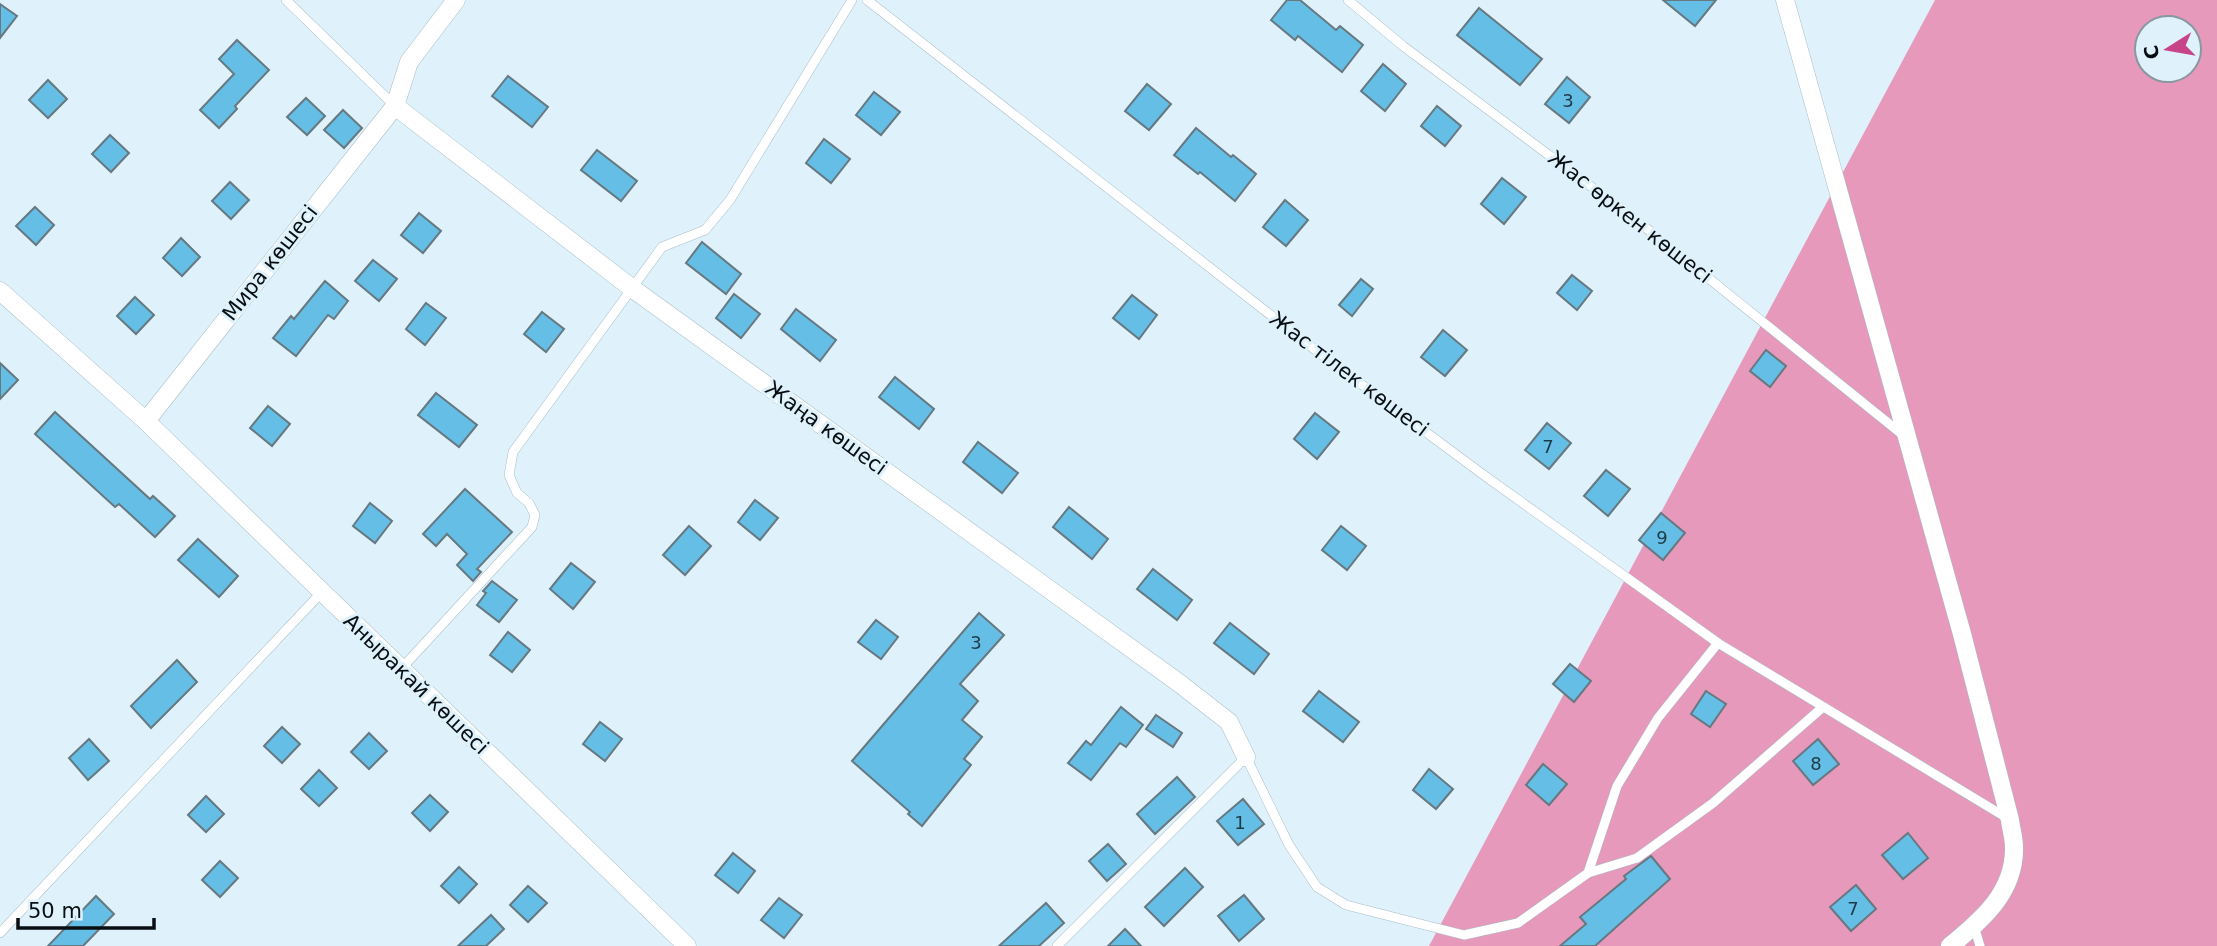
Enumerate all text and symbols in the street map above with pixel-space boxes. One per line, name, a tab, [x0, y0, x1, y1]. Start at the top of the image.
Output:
north arrow	[2133, 14, 2203, 84]
text: С	[2139, 43, 2163, 61]
house number: 3	[1562, 90, 1574, 111]
street label: Жас өркен көшесі	[1543, 146, 1717, 288]
street label: Мира көшесі	[218, 201, 322, 325]
street label: Жас тілек көшесі	[1265, 306, 1433, 442]
street label: Жаңа көшесі	[761, 376, 891, 480]
house number: 7	[1542, 436, 1554, 457]
house number: 9	[1656, 527, 1668, 548]
street label: Аныракай көшесі	[339, 609, 493, 759]
house number: 3	[970, 632, 982, 653]
house number: 8	[1810, 753, 1822, 774]
house number: 1	[1234, 812, 1246, 833]
scale bar	[18, 886, 154, 930]
house number: 7	[1847, 898, 1859, 919]
text: 50 m	[28, 899, 82, 923]

